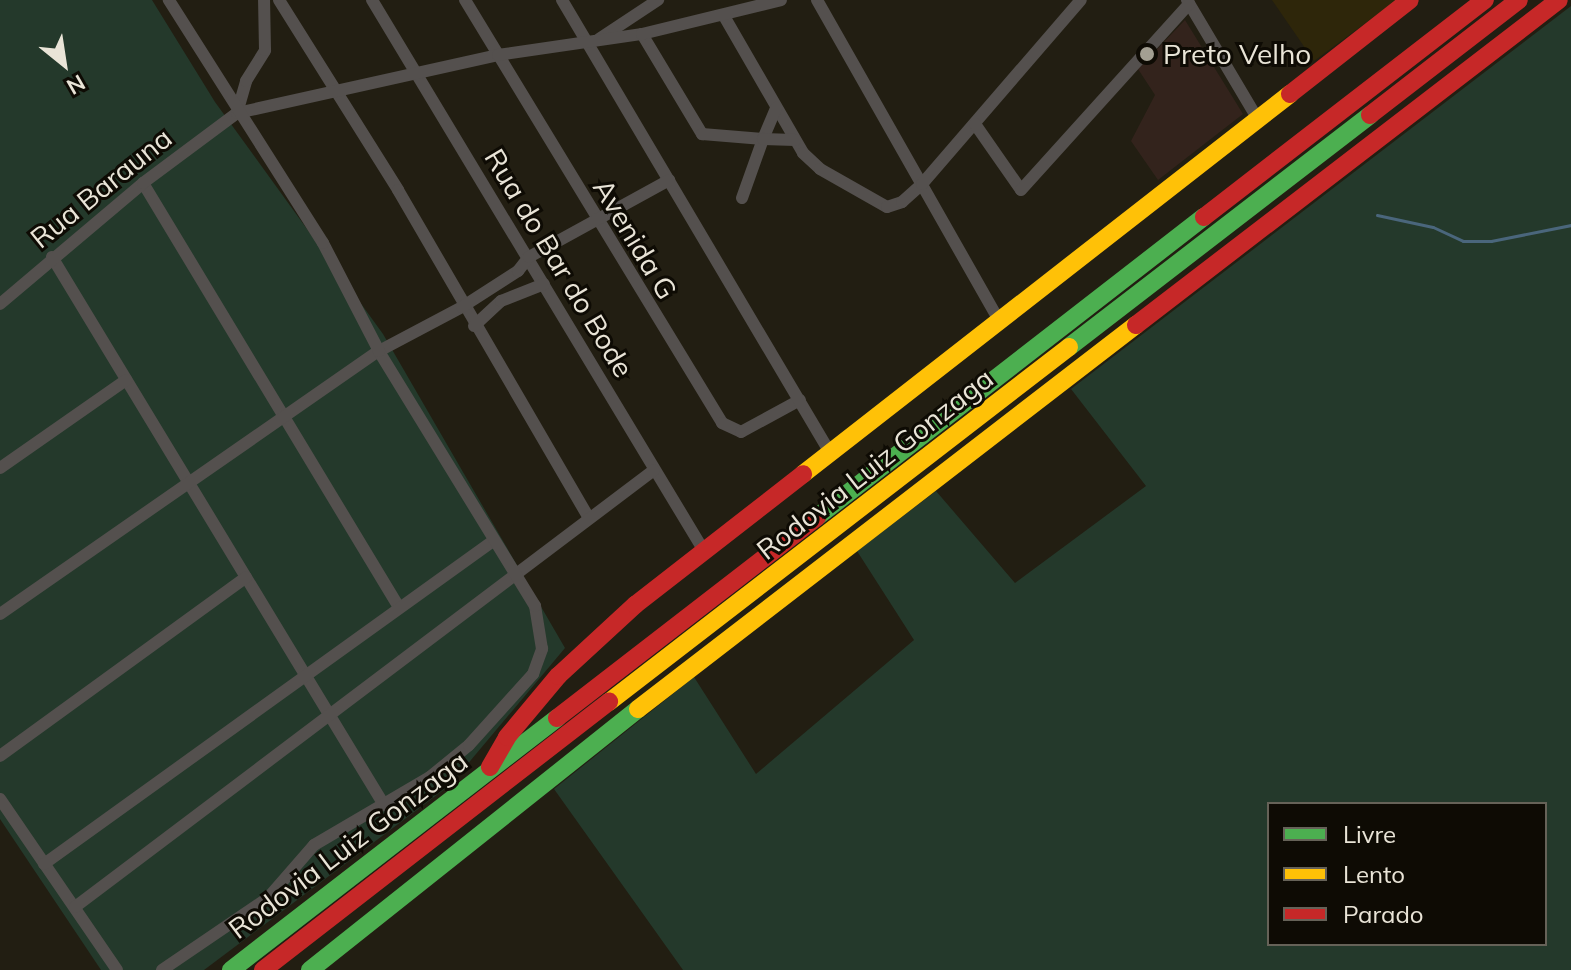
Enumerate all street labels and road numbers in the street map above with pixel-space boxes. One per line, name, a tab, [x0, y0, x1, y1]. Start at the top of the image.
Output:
street label: Rua Barauna	[24, 121, 178, 255]
street label: Rua do Bar do Bode	[478, 143, 640, 383]
street label: Avenida G	[586, 173, 684, 305]
street label: Rodovia Luiz Gonzaga	[750, 361, 1000, 567]
street label: Rodovia Luiz Gonzaga	[222, 744, 474, 946]

